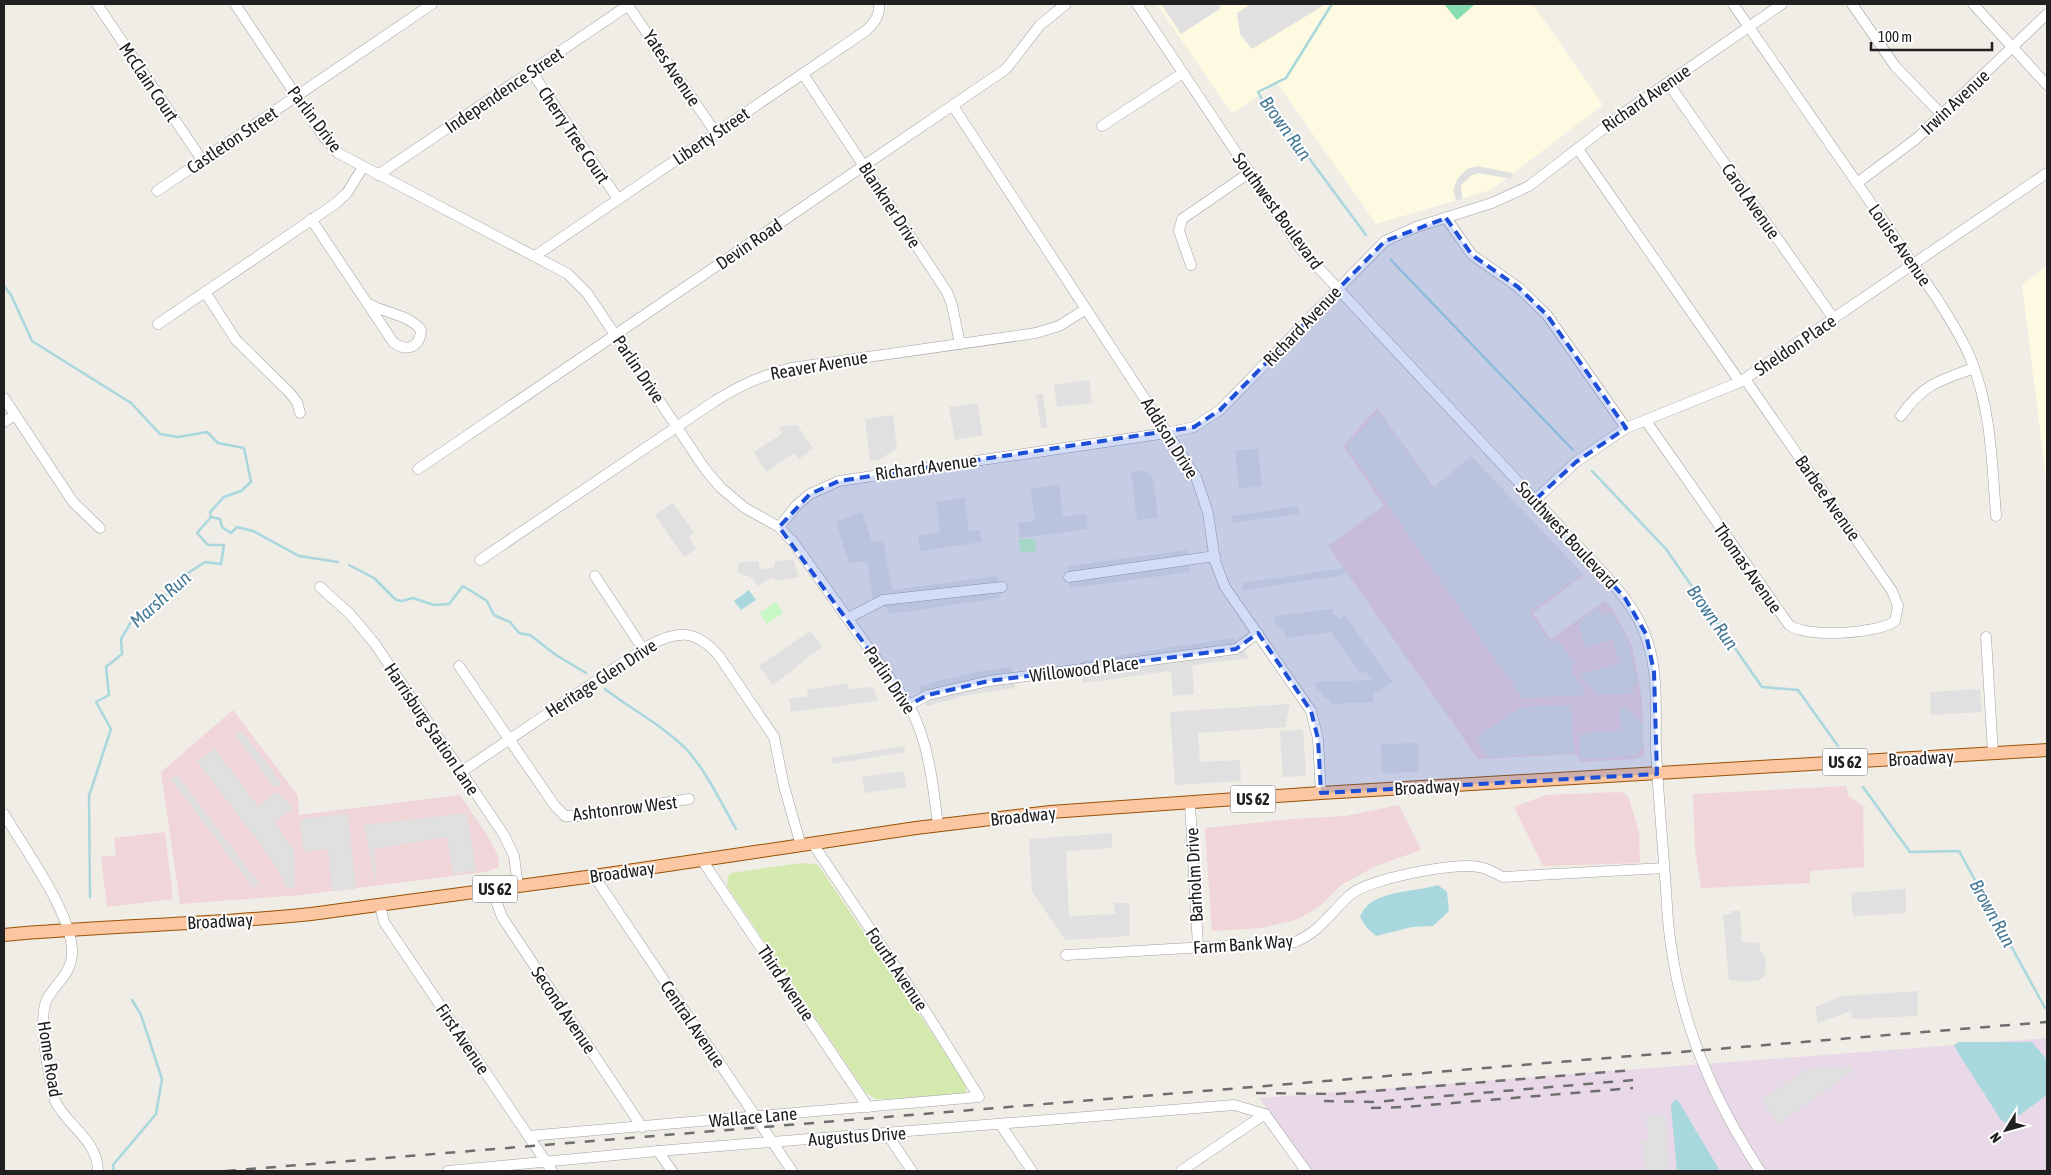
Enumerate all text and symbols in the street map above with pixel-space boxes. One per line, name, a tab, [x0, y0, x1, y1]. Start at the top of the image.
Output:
scale bar	[1871, 20, 1992, 52]
street label: Yates Avenue	[639, 26, 705, 110]
text: 100 m	[1878, 28, 1912, 45]
street label: McClain Court	[115, 38, 183, 126]
street label: Independence Street	[441, 43, 567, 137]
street label: Richard Avenue	[1598, 60, 1694, 136]
street label: Irwin Avenue	[1916, 65, 1994, 139]
street label: Parlin Drive	[283, 82, 347, 156]
street label: Cherry Tree Court	[534, 83, 614, 187]
water label: Brown Run	[1255, 92, 1317, 164]
street label: Castleton Street	[183, 102, 281, 178]
street label: Liberty Street	[669, 103, 753, 169]
street label: Southwest Boulevard	[1229, 149, 1327, 273]
street label: Blankner Drive	[855, 158, 925, 252]
street label: Carol Avenue	[1717, 159, 1785, 243]
street label: Louise Avenue	[1864, 200, 1936, 290]
street label: Devin Road	[712, 214, 786, 274]
street label: Richard Avenue	[1259, 282, 1345, 370]
street label: Sheldon Place	[1750, 310, 1840, 380]
street label: Parlin Drive	[609, 331, 669, 407]
street label: Reaver Avenue	[769, 346, 869, 384]
street label: Addison Drive	[1137, 394, 1203, 482]
street label: Richard Avenue	[874, 449, 978, 485]
street label: Barbee Avenue	[1791, 451, 1865, 545]
street label: Southwest Boulevard	[1512, 477, 1622, 593]
street label: Thomas Avenue	[1709, 519, 1787, 617]
water label: Marsh Run	[125, 566, 195, 632]
water label: Brown Run	[1683, 580, 1743, 654]
street label: Heritage Glen Drive	[542, 634, 660, 722]
street label: Parlin Drive	[860, 642, 920, 718]
street label: Willowood Place	[1028, 652, 1140, 686]
street label: Harrisburg Station Lane	[380, 659, 484, 799]
street label: Broadway	[1888, 746, 1954, 770]
road number: US 62	[1822, 749, 1868, 776]
street label: Broadway	[1394, 775, 1460, 799]
road number: US 62	[1230, 786, 1276, 812]
street label: Ashtonrow West	[572, 791, 678, 825]
street label: Broadway	[989, 802, 1057, 830]
street label: Barholm Drive	[1181, 827, 1207, 923]
street label: Broadway	[588, 857, 656, 887]
water label: Brown Run	[1965, 875, 2021, 951]
road number: US 62	[472, 876, 518, 902]
street label: Broadway	[187, 909, 253, 933]
street label: Fourth Avenue	[862, 924, 932, 1014]
street label: Farm Bank Way	[1192, 930, 1294, 958]
street label: Third Avenue	[753, 941, 819, 1025]
street label: Second Avenue	[527, 963, 601, 1057]
street label: Central Avenue	[656, 976, 730, 1072]
street label: First Avenue	[432, 1000, 494, 1078]
street label: Home Road	[34, 1019, 66, 1099]
street label: Wallace Lane	[708, 1103, 798, 1131]
north arrow	[1981, 1105, 2031, 1155]
street label: Augustus Drive	[807, 1122, 907, 1150]
text: N	[1987, 1130, 2004, 1146]

